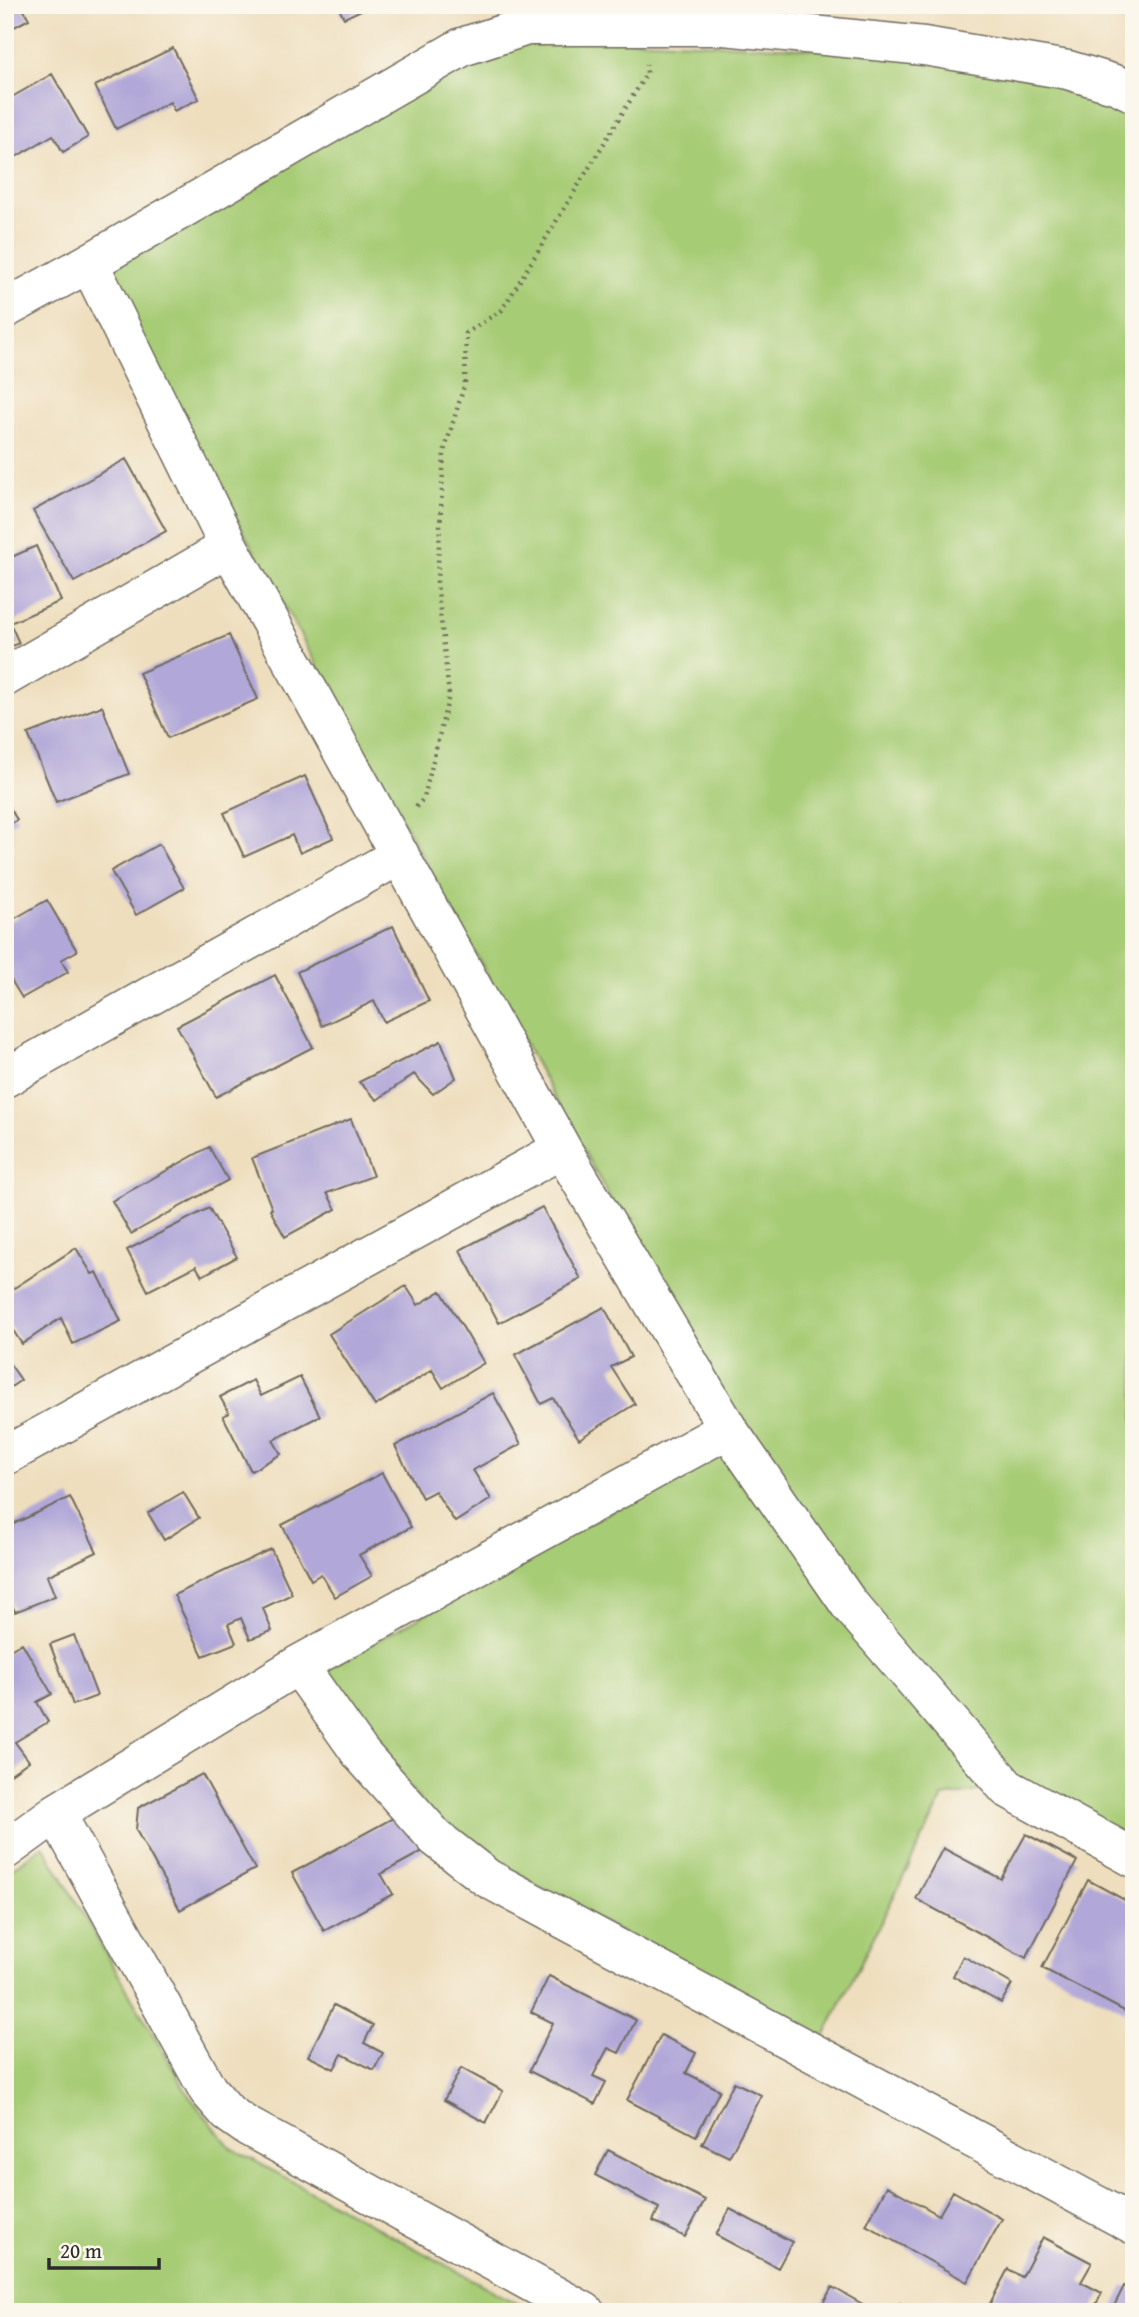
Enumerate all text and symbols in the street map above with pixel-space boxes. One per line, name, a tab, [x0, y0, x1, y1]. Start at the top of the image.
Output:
scale bar	[49, 2226, 159, 2270]
text: 20 m	[60, 2235, 102, 2266]

